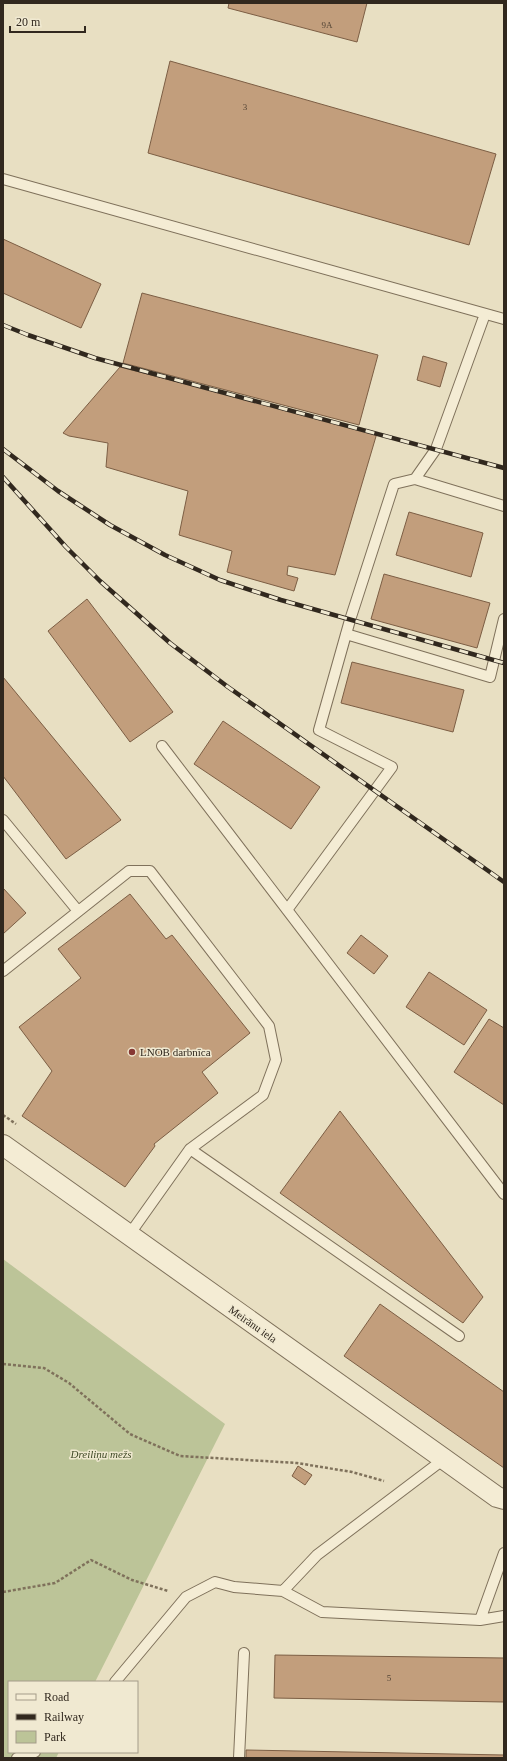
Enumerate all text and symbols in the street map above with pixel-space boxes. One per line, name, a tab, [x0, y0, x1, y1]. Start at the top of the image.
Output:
scale bar	[10, 8, 85, 34]
text: 20 m	[16, 15, 41, 29]
house number: 9A	[322, 20, 333, 30]
house number: 3	[243, 102, 248, 112]
place label: LNOB darbnīca	[140, 1046, 211, 1058]
marker: LNOB darbnīca	[127, 1047, 137, 1057]
street label: Meirānu iela	[227, 1303, 279, 1345]
park label: Dreiliņu mežs	[69, 1448, 132, 1461]
house number: 5	[387, 1673, 392, 1683]
legend	[8, 1681, 138, 1753]
text: Road	[44, 1690, 69, 1704]
text: Railway	[44, 1710, 84, 1724]
text: Park	[44, 1730, 66, 1744]

